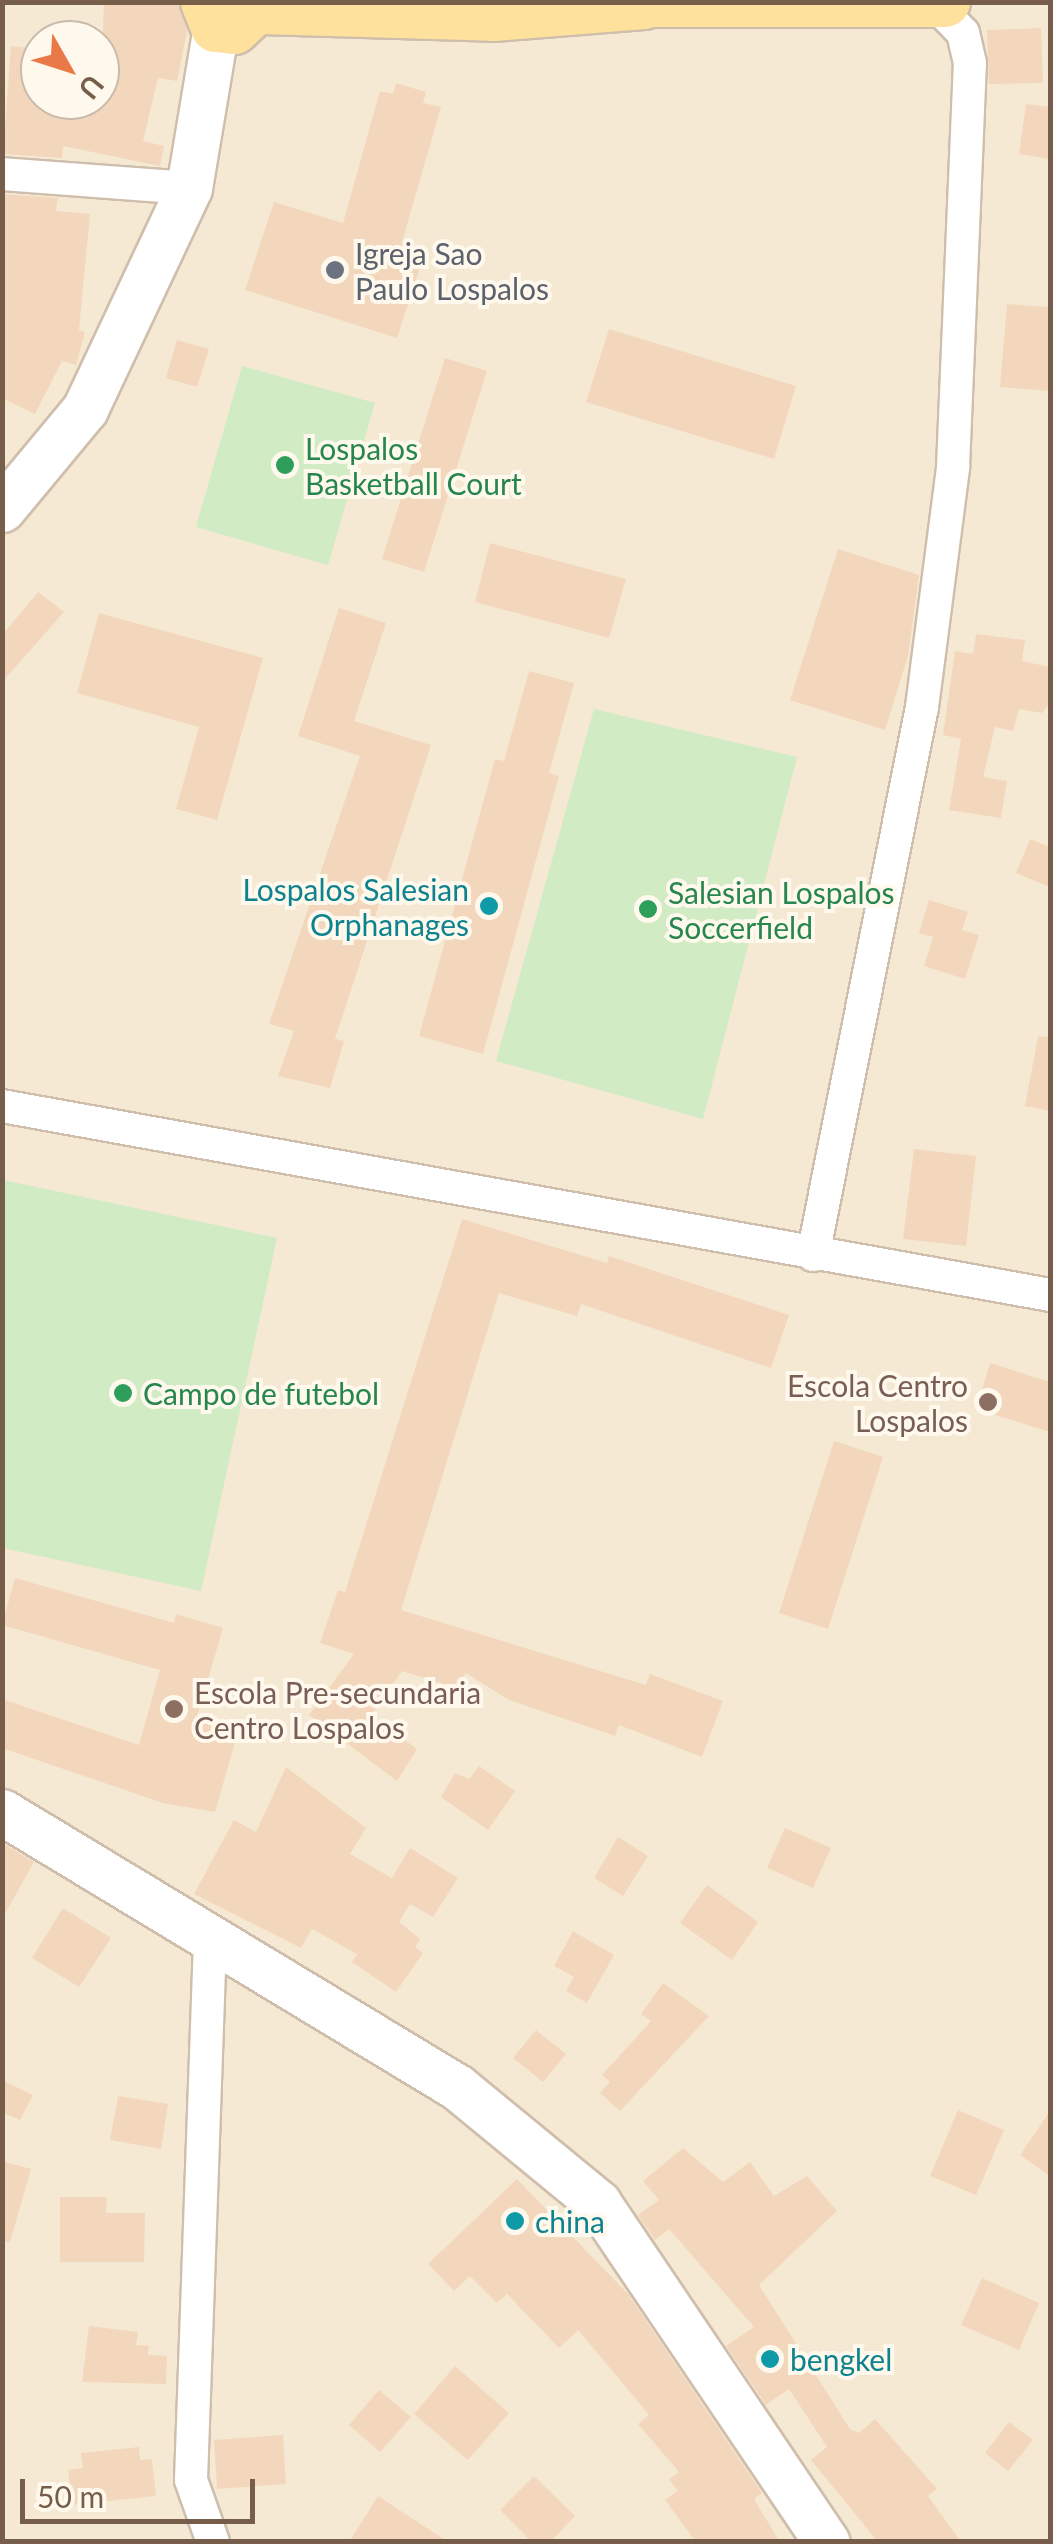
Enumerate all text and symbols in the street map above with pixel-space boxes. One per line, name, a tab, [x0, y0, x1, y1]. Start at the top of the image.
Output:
north arrow	[20, 20, 120, 120]
text: U	[72, 69, 112, 106]
place label: Igreja Sao Paulo Lospalos	[355, 235, 549, 306]
marker: Igreja Sao Paulo Lospalos	[324, 259, 346, 281]
place label: Lospalos Basketball Court	[305, 430, 522, 500]
marker: Lospalos Basketball Court	[274, 454, 296, 476]
place label: Lospalos Salesian Orphanages	[242, 871, 469, 942]
place label: Salesian Lospalos Soccerfield	[668, 874, 895, 944]
marker: Lospalos Salesian Orphanages	[478, 895, 500, 917]
marker: Salesian Lospalos Soccerfield	[637, 898, 659, 920]
place label: Escola Centro Lospalos	[787, 1367, 968, 1438]
place label: Campo de futebol	[143, 1375, 379, 1411]
marker: Campo de futebol	[112, 1382, 134, 1404]
marker: Escola Centro Lospalos	[977, 1391, 999, 1413]
place label: Escola Pre-secundaria Centro Lospalos	[194, 1674, 481, 1744]
marker: Escola Pre-secundaria Centro Lospalos	[163, 1698, 185, 1720]
place label: china	[535, 2203, 605, 2239]
marker: china	[504, 2210, 526, 2232]
place label: bengkel	[790, 2341, 892, 2377]
marker: bengkel	[759, 2348, 781, 2370]
scale bar	[25, 2459, 260, 2521]
text: 50 m	[37, 2478, 104, 2514]

